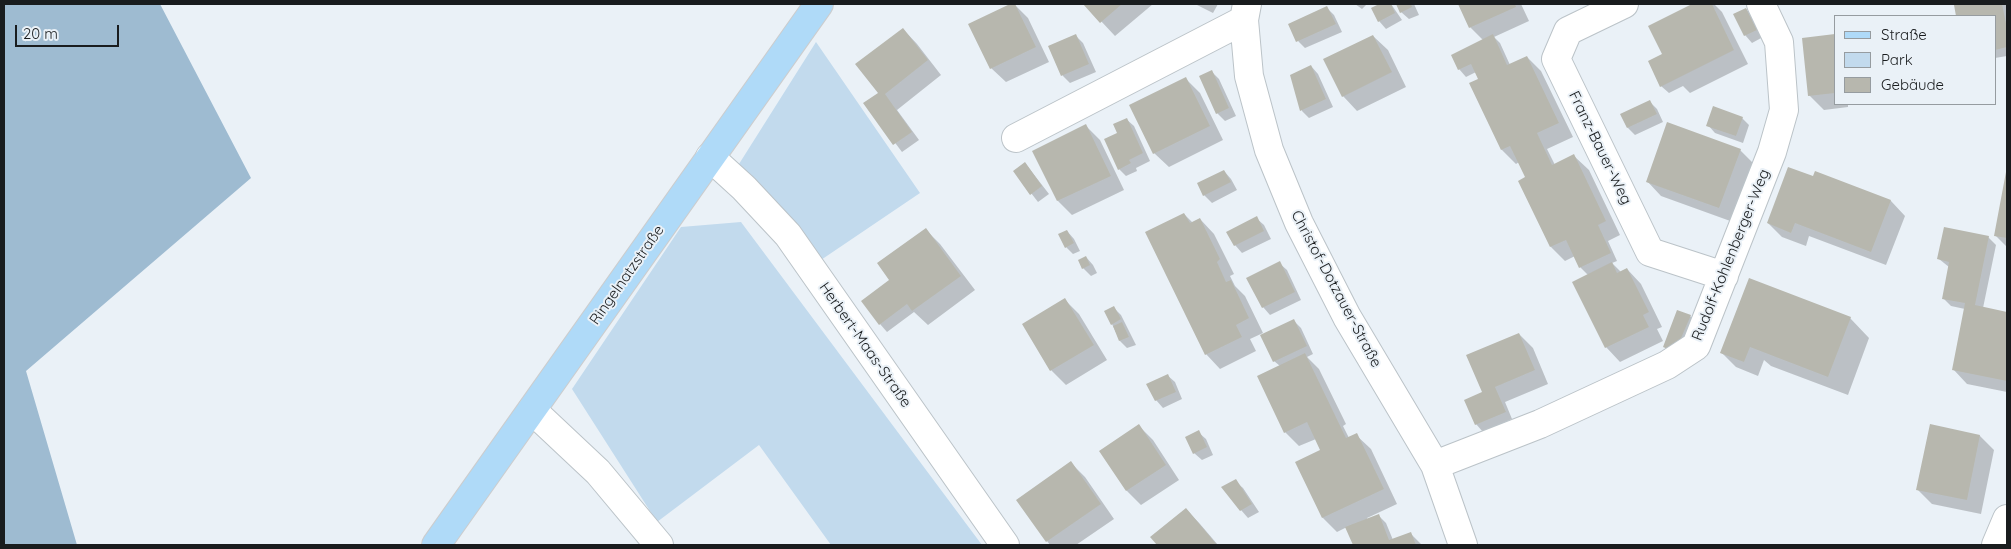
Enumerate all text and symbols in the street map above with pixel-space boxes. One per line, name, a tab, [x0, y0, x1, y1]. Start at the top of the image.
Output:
scale bar	[18, 15, 121, 47]
legend	[1834, 15, 1996, 105]
text: 20 m	[23, 24, 58, 43]
text: Straße	[1881, 25, 1927, 44]
text: Park	[1881, 50, 1913, 69]
text: Gebäude	[1881, 75, 1944, 94]
street label: Franz-Bauer-Weg	[1565, 88, 1635, 208]
street label: Rudolf-Kohlenberger-Weg	[1688, 167, 1774, 343]
street label: Christof-Dotzauer-Straße	[1287, 207, 1385, 371]
street label: Ringelnatzstraße	[586, 222, 668, 328]
street label: Herbert-Maas-Straße	[815, 279, 915, 411]

